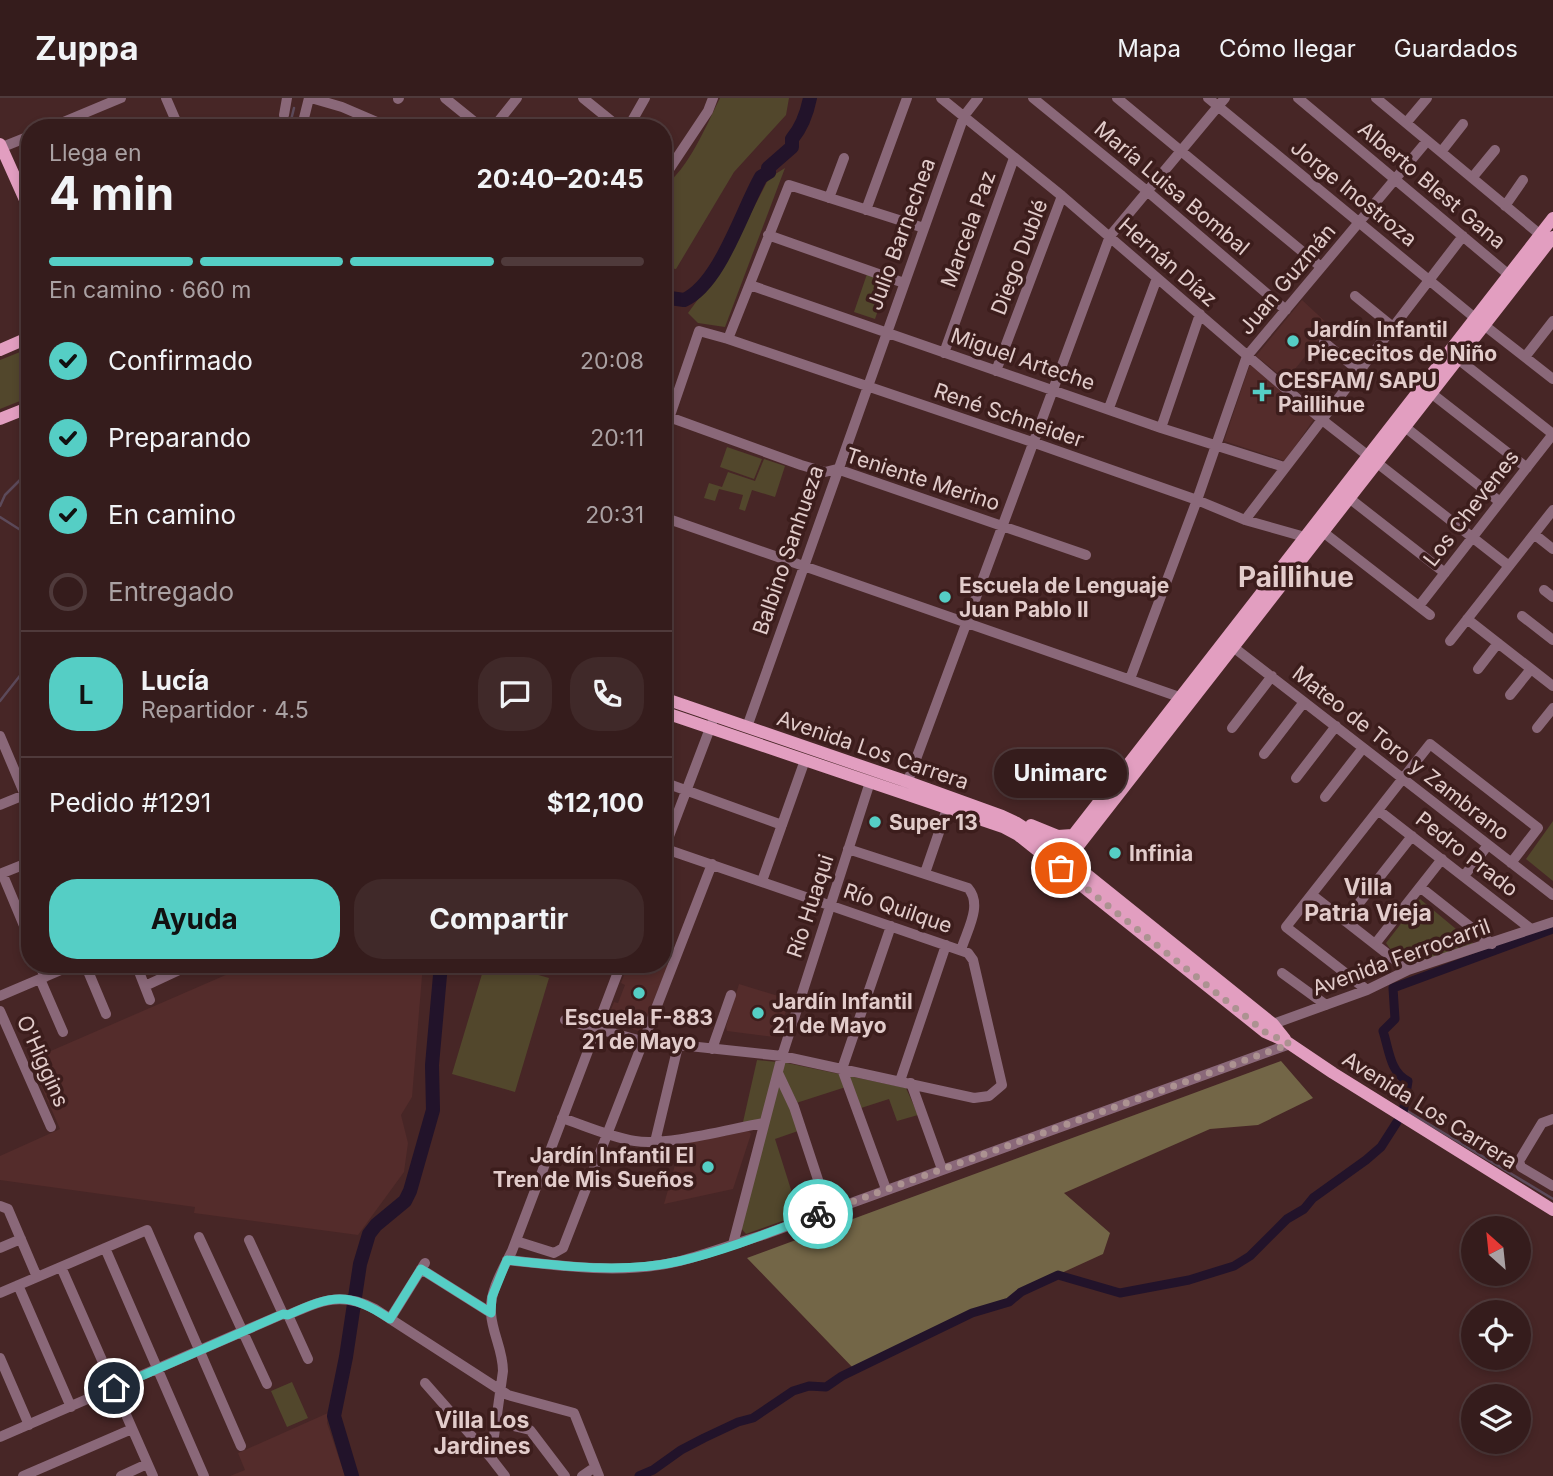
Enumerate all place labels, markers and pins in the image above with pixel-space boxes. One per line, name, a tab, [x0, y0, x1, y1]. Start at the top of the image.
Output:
place label: Jardín Infantil Piececitos de Niño	[1307, 317, 1497, 366]
marker: Jardín Infantil Piececitos de Niño	[1285, 333, 1301, 349]
place label: CESFAM/ SAPU Paillihue	[1278, 368, 1437, 417]
marker: CESFAM/ SAPU Paillihue	[1252, 382, 1272, 402]
place label: Escuela de Lenguaje Juan Pablo II	[959, 573, 1169, 622]
marker: Escuela de Lenguaje Juan Pablo II	[937, 589, 953, 605]
callout: Unimarc	[995, 749, 1128, 798]
place label: Super 13	[889, 810, 978, 835]
marker: Super 13	[867, 814, 883, 830]
pin	[1031, 838, 1091, 898]
place label: Infinia	[1129, 841, 1193, 866]
marker: Infinia	[1107, 845, 1123, 861]
marker: Escuela F-883 21 de Mayo	[631, 985, 647, 1001]
place label: Jardín Infantil 21 de Mayo	[772, 989, 913, 1038]
place label: Escuela F-883 21 de Mayo	[565, 1005, 713, 1054]
marker: Jardín Infantil 21 de Mayo	[750, 1005, 766, 1021]
place label: Jardín Infantil El Tren de Mis Sueños	[493, 1143, 694, 1192]
marker: Jardín Infantil El Tren de Mis Sueños	[700, 1159, 716, 1175]
pin	[84, 1358, 144, 1418]

